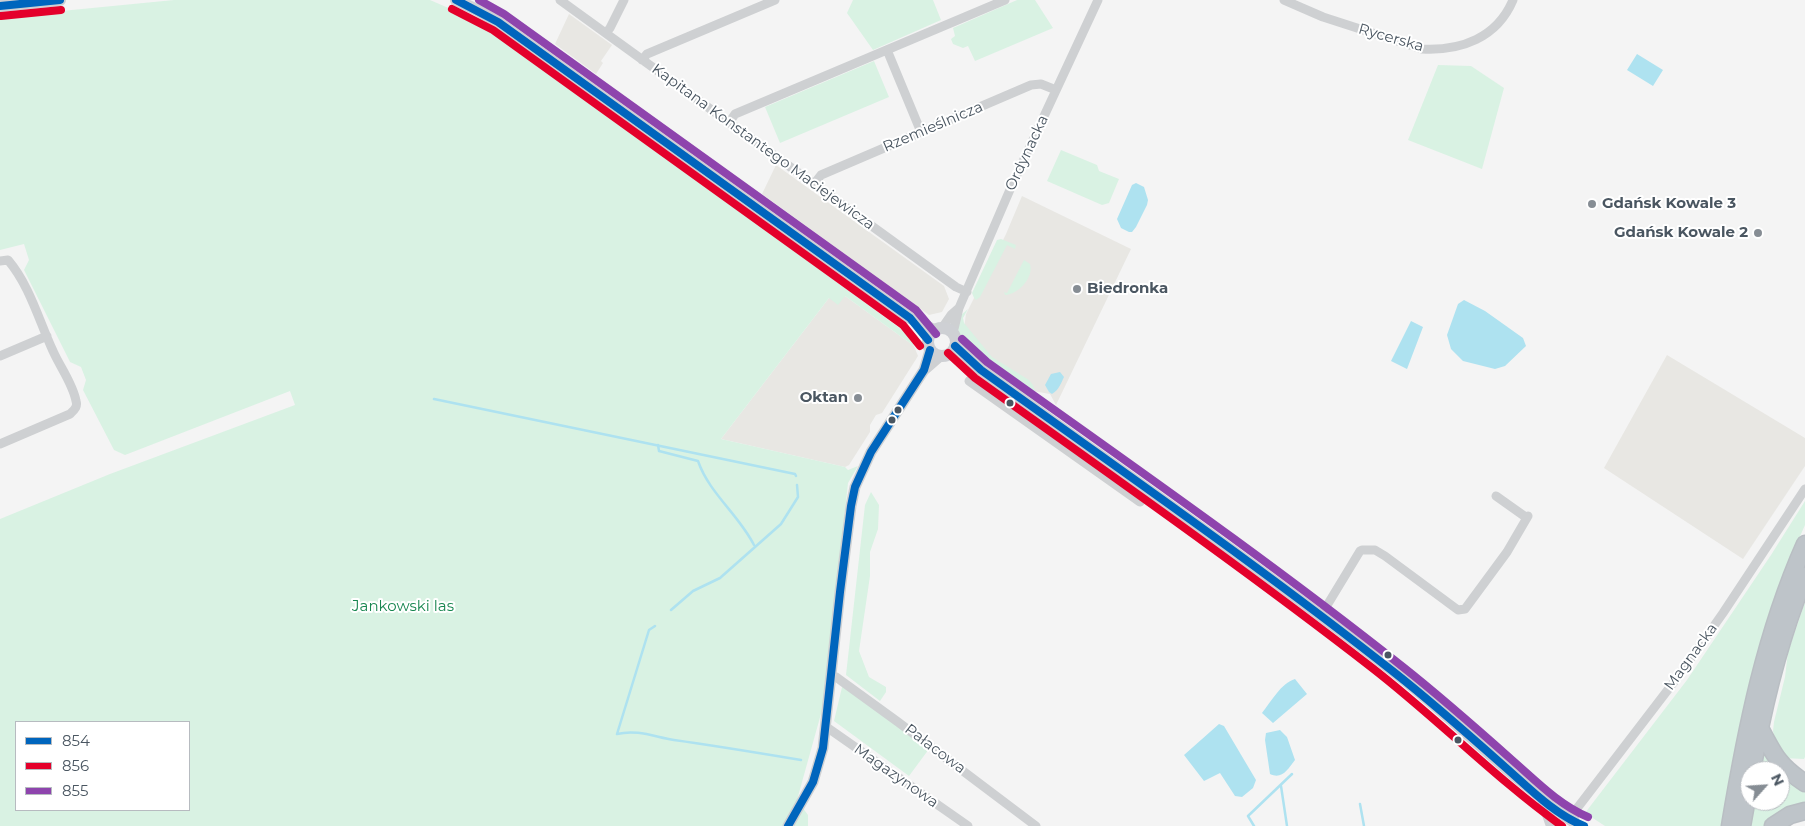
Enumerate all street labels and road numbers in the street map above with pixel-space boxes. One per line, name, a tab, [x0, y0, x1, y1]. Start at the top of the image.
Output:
street label: Rycerska	[1356, 20, 1426, 56]
street label: Kapitana Konstantego Maciejewicza	[648, 60, 878, 234]
street label: Rzemieślnicza	[880, 98, 986, 156]
street label: Ordynacka	[1002, 112, 1052, 194]
street label: Magnacka	[1661, 620, 1721, 694]
street label: Pałacowa	[901, 720, 969, 778]
street label: Magazynowa	[850, 740, 942, 812]

